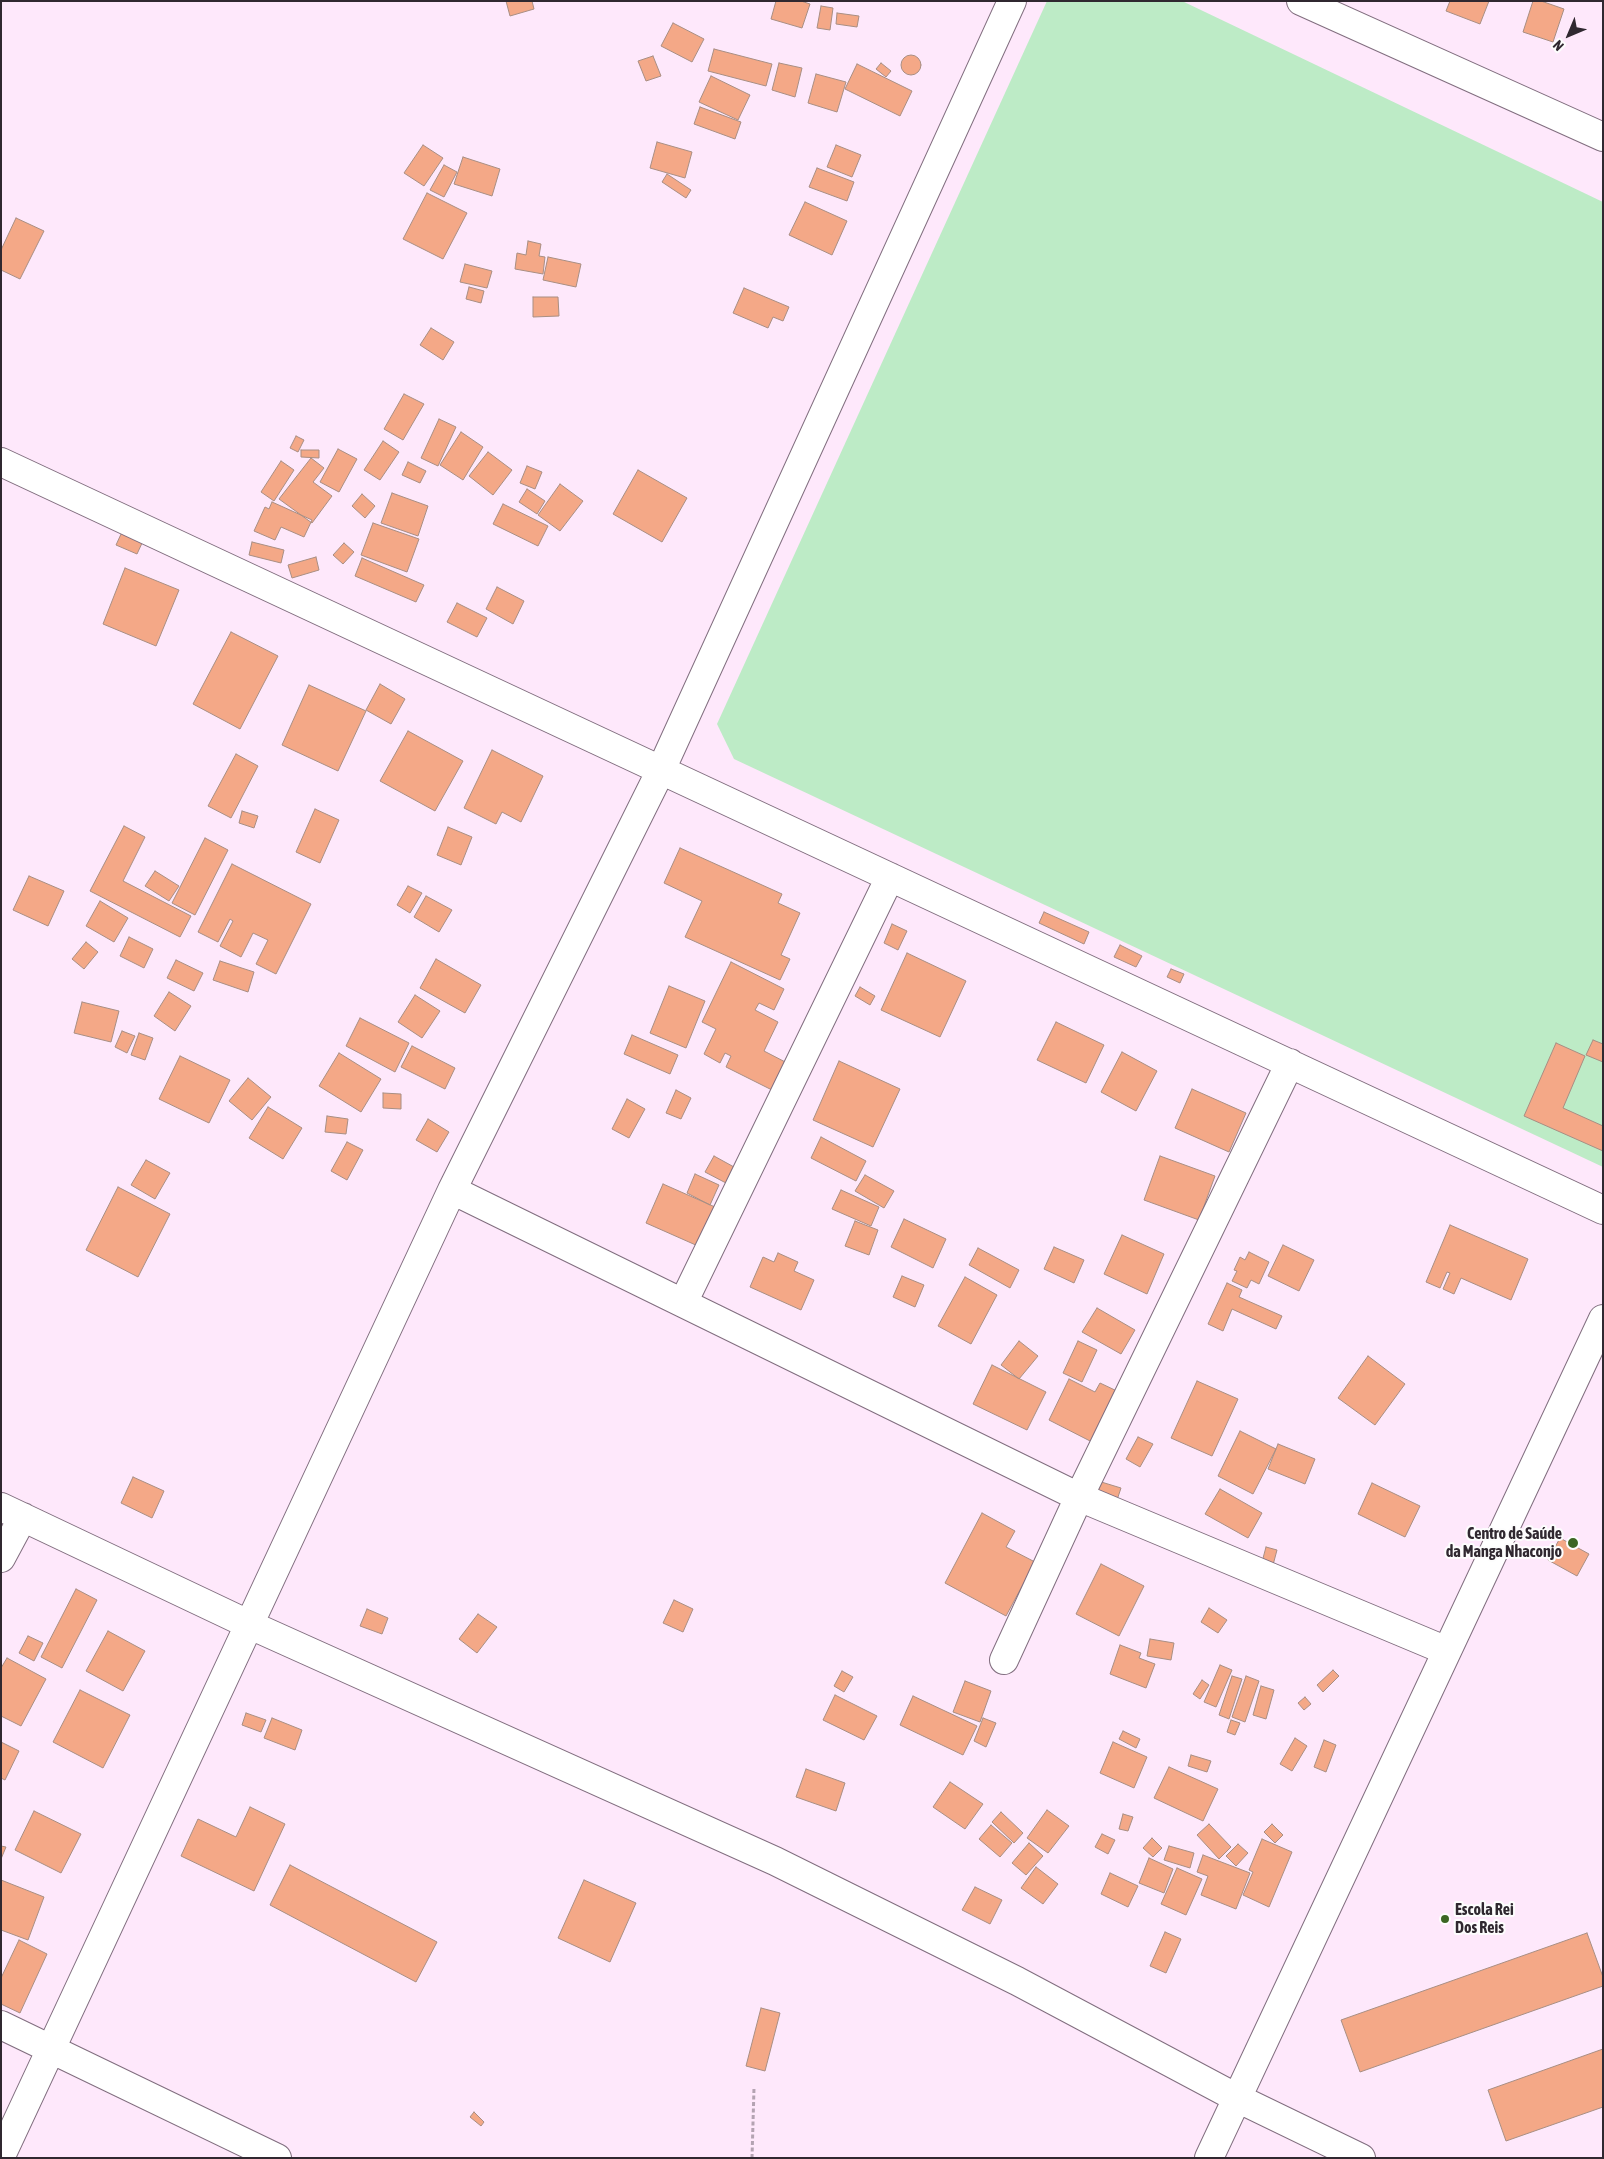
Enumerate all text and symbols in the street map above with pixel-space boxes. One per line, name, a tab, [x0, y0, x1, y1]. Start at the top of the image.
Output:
north arrow	[1544, 10, 1594, 60]
text: N	[1550, 37, 1567, 54]
place label: Centro de Saúde da Manga Nhaconjo	[1446, 1524, 1562, 1562]
marker: Centro de Saúde da Manga Nhaconjo	[1566, 1536, 1580, 1550]
place label: Escola Rei Dos Reis	[1455, 1900, 1514, 1938]
marker: Escola Rei Dos Reis	[1439, 1913, 1451, 1925]

